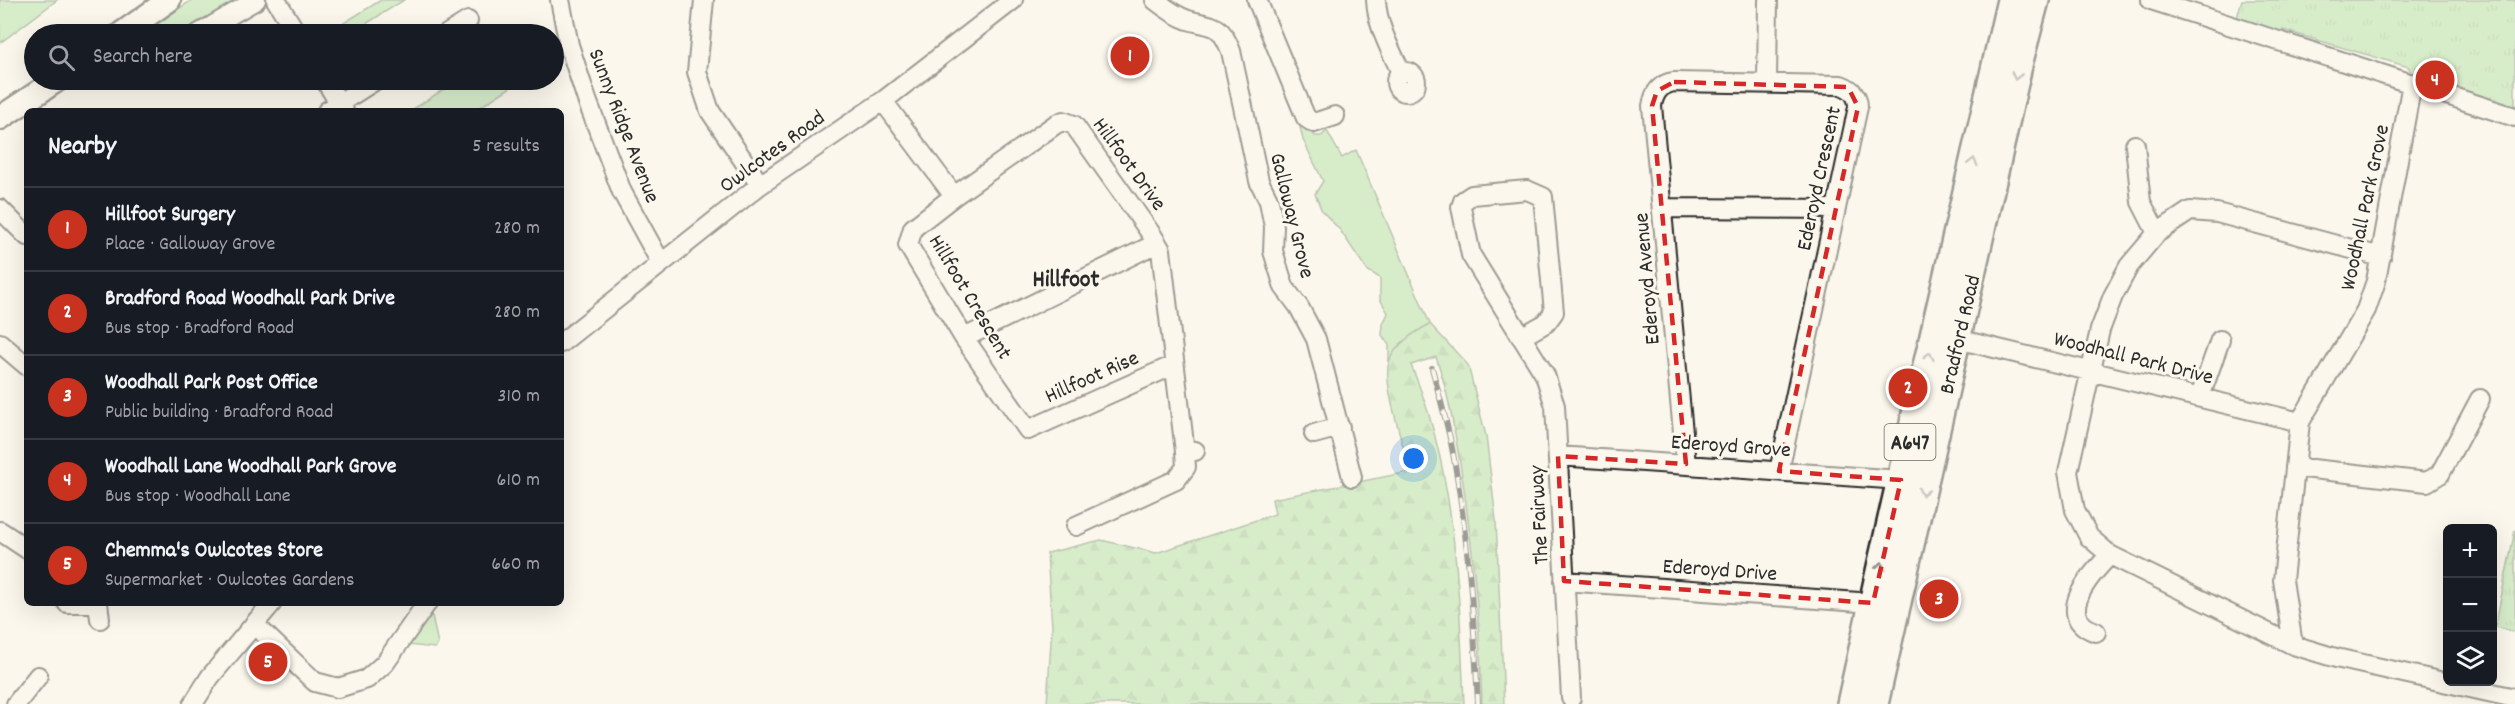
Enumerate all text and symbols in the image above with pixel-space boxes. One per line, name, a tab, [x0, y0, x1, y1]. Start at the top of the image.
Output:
search box	[24, 24, 564, 90]
pin: 1	[1110, 34, 1150, 78]
icon: search	[45, 41, 78, 74]
text: Search here	[93, 42, 192, 73]
street label: Sunny Ridge Avenue	[579, 45, 666, 208]
pin: 4	[2416, 58, 2454, 103]
one-way arrow	[2010, 71, 2023, 81]
street label: Owlcotes Road	[714, 104, 832, 202]
street label: Ederoyd Crescent	[1790, 104, 1851, 254]
street label: Hillfoot Drive	[1084, 112, 1173, 218]
street label: Woodhall Park Grove	[2334, 122, 2399, 294]
text: Nearby	[48, 129, 116, 166]
text: 5 results	[472, 133, 540, 161]
street label: Galloway Grove	[1260, 150, 1321, 282]
one-way arrow	[1966, 158, 1979, 168]
text: Hillfoot Surgery	[105, 200, 235, 231]
street label: Ederoyd Avenue	[1627, 211, 1670, 346]
text: 1	[65, 215, 70, 243]
text: 280 m	[494, 215, 540, 243]
street label: Hillfoot Crescent	[919, 229, 1019, 366]
text: Place · Galloway Grove	[105, 231, 275, 259]
district label: Hillfoot	[1033, 264, 1100, 298]
street label: Bradford Road	[1933, 272, 1990, 397]
text: Bradford Road Woodhall Park Drive	[105, 284, 395, 315]
text: 2	[63, 299, 72, 327]
text: 280 m	[494, 299, 540, 327]
text: Bus stop · Bradford Road	[105, 315, 294, 343]
street label: Woodhall Park Drive	[2050, 325, 2216, 394]
street label: Hillfoot Rise	[1040, 344, 1144, 413]
one-way arrow	[1922, 351, 1935, 361]
pin: 2	[1888, 366, 1928, 410]
text: Woodhall Park Post Office	[105, 368, 318, 399]
text: 3	[63, 383, 72, 411]
text: 310 m	[498, 383, 540, 411]
text: Public building · Bradford Road	[105, 399, 333, 427]
road number: A647	[1884, 424, 1936, 460]
street label: Ederoyd Grove	[1670, 428, 1792, 467]
your location	[1399, 444, 1428, 473]
text: Woodhall Lane Woodhall Park Grove	[105, 452, 397, 483]
street label: The Fairway	[1522, 463, 1559, 565]
text: 4	[63, 467, 72, 495]
text: 610 m	[497, 467, 540, 495]
text: Bus stop · Woodhall Lane	[105, 483, 291, 511]
one-way arrow	[1917, 487, 1930, 497]
map controls	[2443, 524, 2497, 686]
button: +	[2443, 524, 2497, 578]
text: Chemma's Owlcotes Store	[105, 536, 323, 567]
text: 5	[63, 551, 72, 579]
text: 660 m	[491, 551, 540, 579]
street label: Ederoyd Drive	[1662, 552, 1778, 591]
one-way arrow	[1874, 562, 1887, 572]
text: Supermarket · Owlcotes Gardens	[105, 567, 355, 595]
pin: 3	[1920, 576, 1958, 622]
button: −	[2443, 578, 2497, 632]
button: layers	[2443, 632, 2497, 686]
pin: 5	[248, 640, 288, 684]

